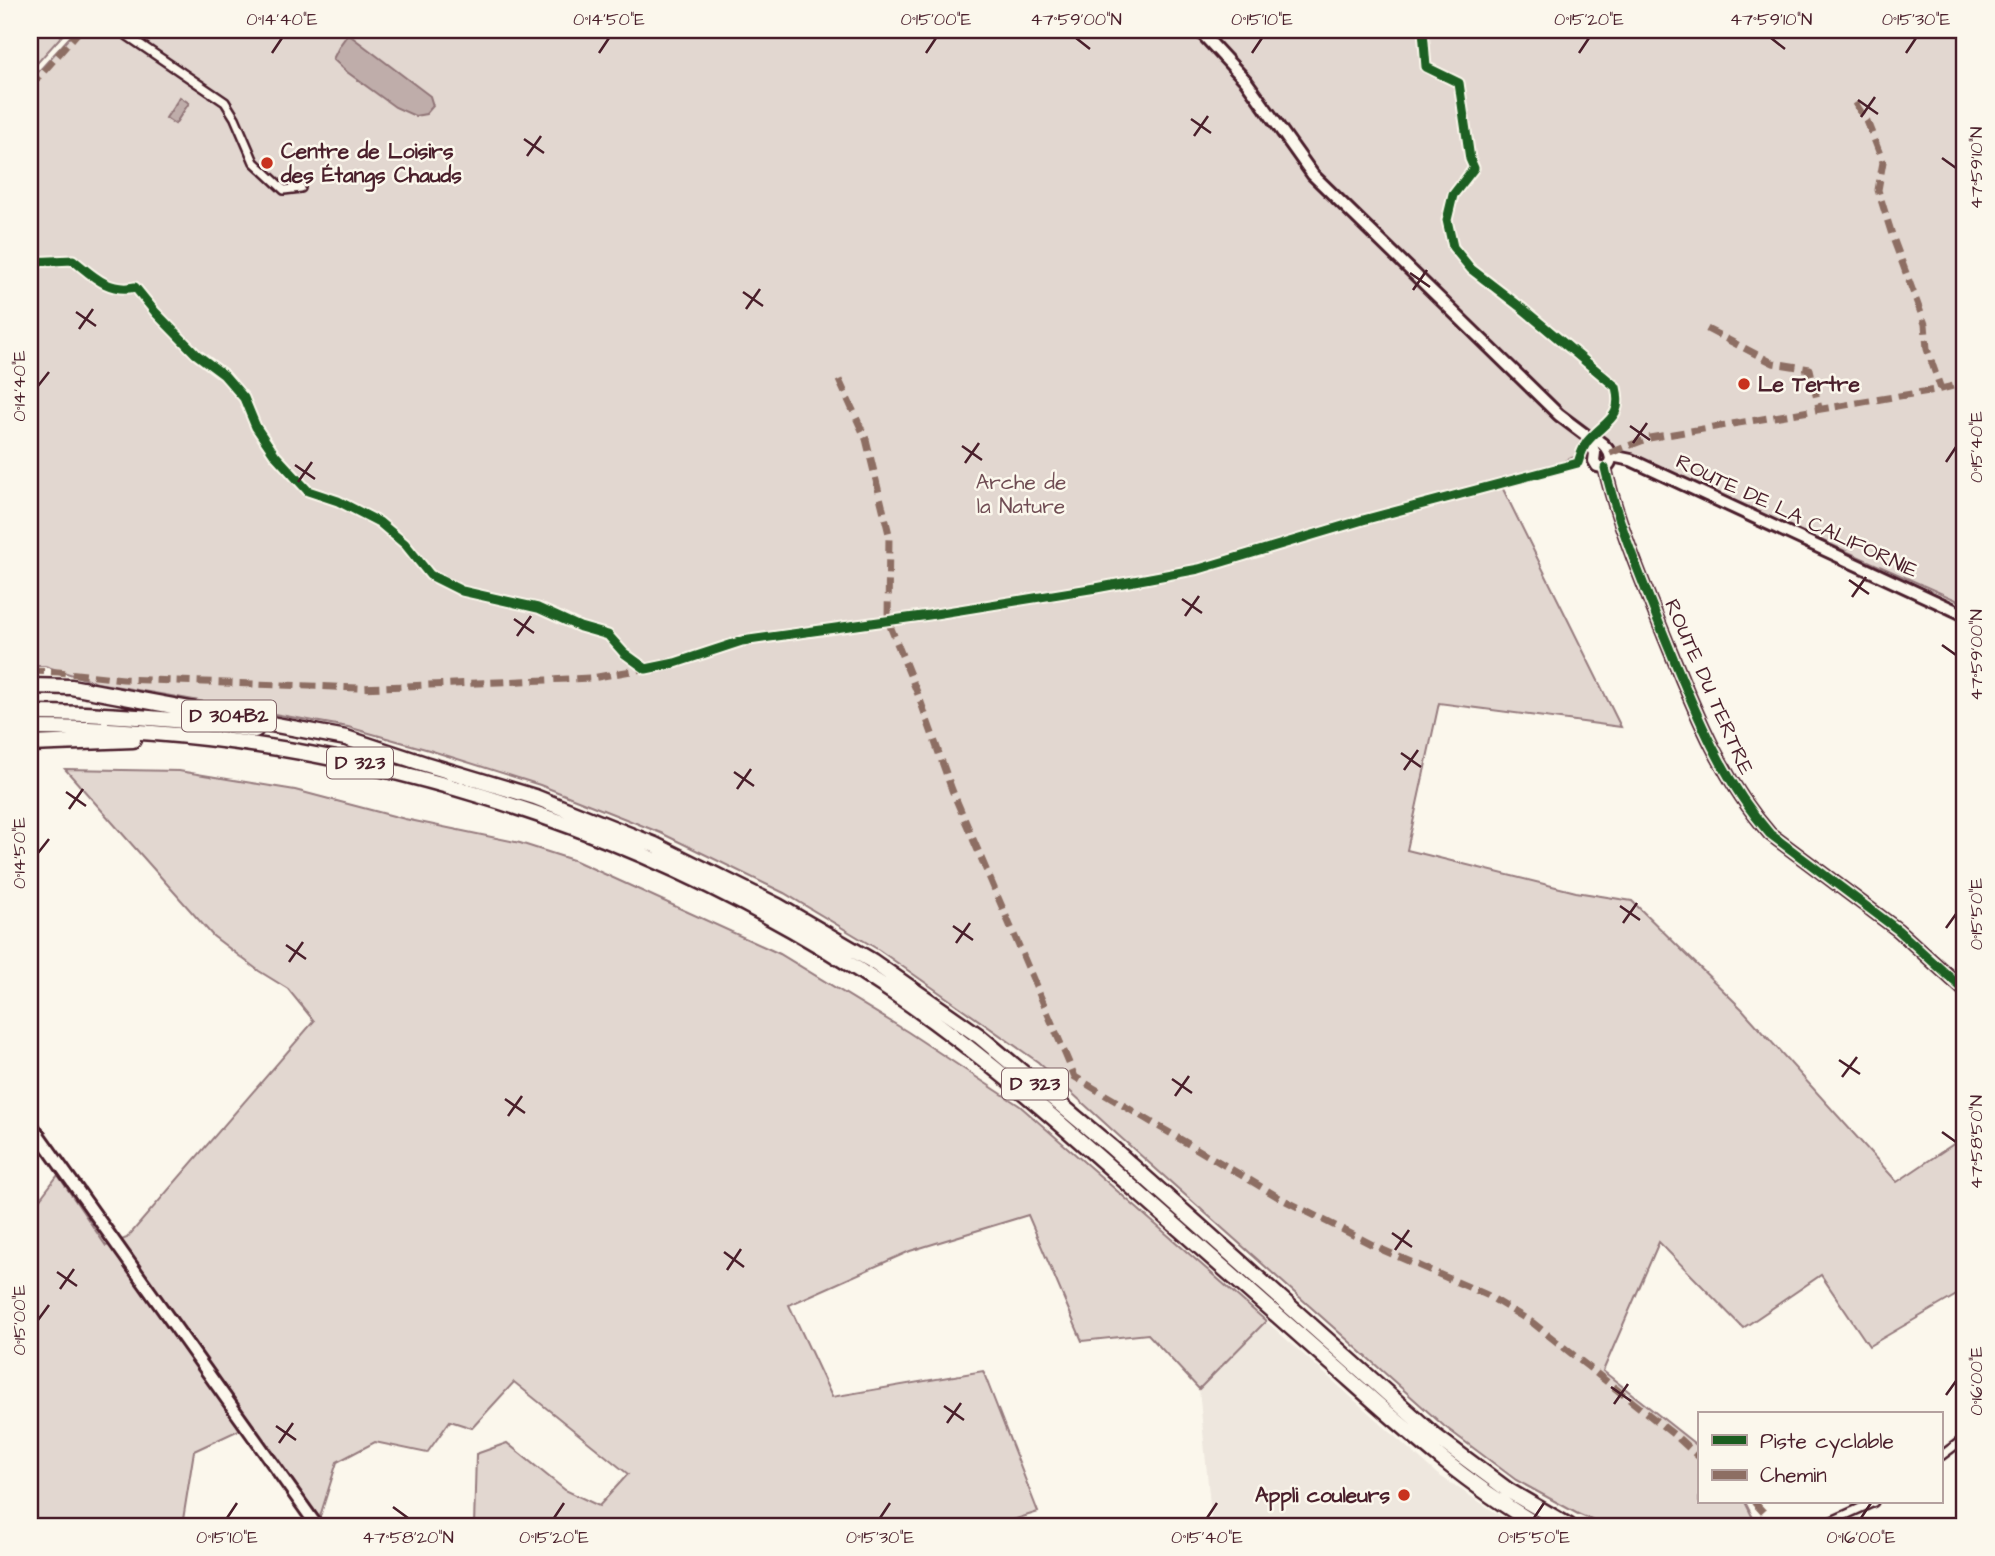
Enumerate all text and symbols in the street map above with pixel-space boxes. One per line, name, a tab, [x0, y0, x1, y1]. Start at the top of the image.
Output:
text: 0°14'40"E	[246, 7, 318, 32]
text: 0°14'50"E	[573, 7, 645, 32]
text: 0°15'00"E	[901, 7, 972, 32]
text: 47°59'00"N	[1030, 7, 1122, 32]
text: 0°15'10"E	[1231, 7, 1293, 32]
text: 0°15'20"E	[1554, 7, 1624, 32]
text: 47°59'10"N	[1730, 7, 1812, 32]
text: 0°15'30"E	[1882, 7, 1951, 32]
text: 47°59'10"N	[1964, 127, 1989, 209]
place label: Centre de Loisirs des Étangs Chauds	[280, 137, 462, 192]
marker: Centre de Loisirs des Étangs Chauds	[259, 155, 275, 171]
text: 0°14'40"E	[7, 350, 32, 422]
place label: Le Tertre	[1758, 370, 1860, 399]
marker: Le Tertre	[1736, 376, 1752, 392]
text: 0°15'40"E	[1964, 411, 1989, 483]
street label: ROUTE DE LA CALIFORNIE	[1671, 447, 1923, 585]
park label: Arche de la Nature	[976, 468, 1066, 521]
street label: ROUTE DU TERTRE	[1657, 595, 1761, 780]
text: 47°59'00"N	[1964, 609, 1989, 701]
road number: D 304B2	[182, 701, 276, 732]
road number: D 323	[327, 748, 393, 778]
text: 0°14'50"E	[7, 817, 32, 889]
text: 0°15'50"E	[1964, 878, 1989, 950]
road number: D 323	[1002, 1068, 1068, 1100]
text: 47°58'50"N	[1964, 1095, 1989, 1189]
text: 0°15'00"E	[7, 1284, 32, 1355]
text: 0°16'00"E	[1964, 1346, 1989, 1416]
legend	[1698, 1412, 1942, 1504]
text: Piste cyclable	[1760, 1427, 1894, 1458]
text: Chemin	[1760, 1461, 1827, 1490]
place label: Appli couleurs	[1255, 1481, 1390, 1511]
marker: Appli couleurs	[1396, 1487, 1412, 1503]
text: 0°15'10"E	[196, 1525, 258, 1550]
text: 47°58'20"N	[362, 1525, 454, 1550]
text: 0°15'20"E	[519, 1525, 589, 1550]
text: 0°15'30"E	[846, 1525, 915, 1550]
text: 0°15'40"E	[1171, 1525, 1243, 1550]
text: 0°15'50"E	[1498, 1525, 1570, 1550]
text: 0°16'00"E	[1826, 1525, 1896, 1550]

